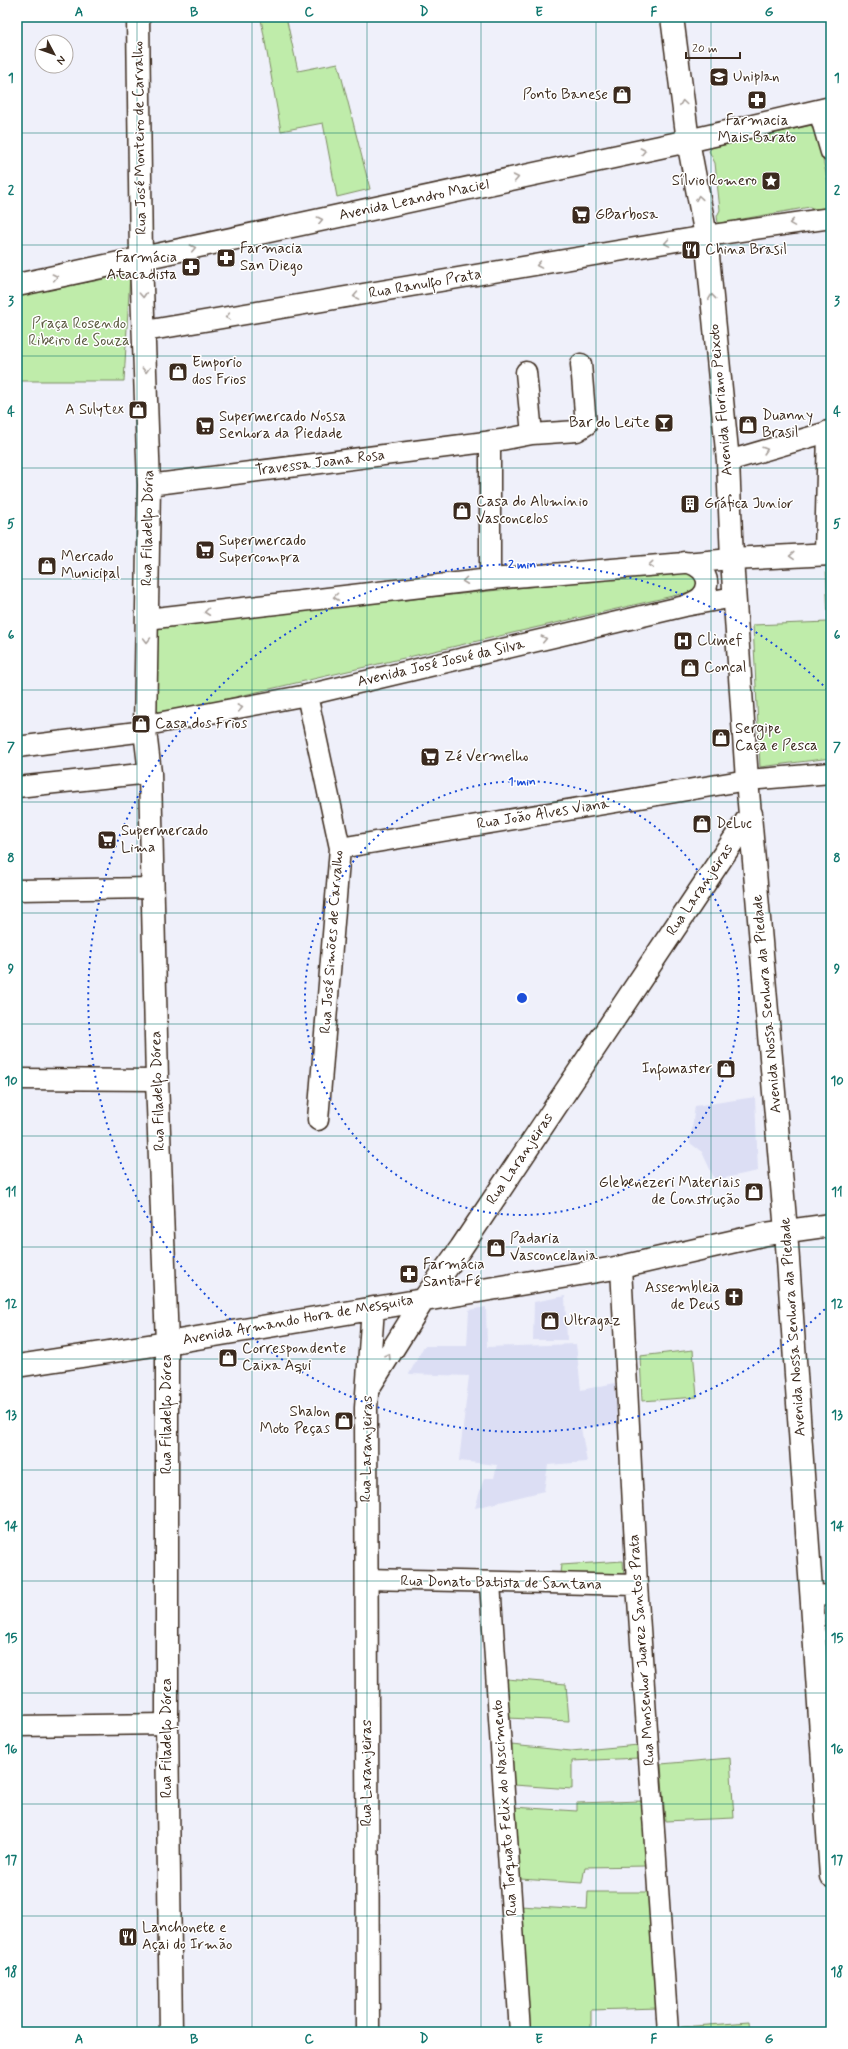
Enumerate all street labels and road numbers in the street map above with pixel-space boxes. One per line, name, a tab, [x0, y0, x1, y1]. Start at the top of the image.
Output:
street label: Rua José Monteiro de Carvalho	[128, 41, 152, 235]
street label: Avenida Leandro Maciel	[337, 174, 491, 226]
street label: Rua Ranulfo Prata	[367, 264, 483, 306]
street label: Avenida Floriano Peixoto	[704, 323, 738, 477]
street label: Travessa Joana Rosa	[254, 445, 386, 481]
street label: Rua Filadelfo Dória	[137, 470, 161, 586]
street label: Avenida José Josué da Silva	[355, 634, 528, 692]
street label: Rua João Alves Viana	[475, 794, 612, 834]
street label: Rua Laranjeiras	[662, 840, 738, 940]
street label: Rua José Simões de Carvalho	[316, 850, 348, 1034]
street label: Avenida Nossa Senhora da Piedade	[747, 894, 787, 1114]
street label: Rua Filadelfo Dórea	[146, 1030, 172, 1151]
street label: Rua Laranjeiras	[482, 1109, 558, 1209]
street label: Avenida Nossa Senhora da Piedade	[775, 1217, 811, 1437]
street label: Avenida Armando Hora de Mesquita	[181, 1290, 415, 1350]
street label: Rua Filadelfo Dórea	[157, 1354, 179, 1474]
street label: Rua Laranjeiras	[356, 1395, 378, 1503]
street label: Rua Monsenhor Juarez Santos Prata	[624, 1533, 660, 1767]
street label: Rua Donato Batista de Santana	[400, 1571, 602, 1595]
street label: Rua Filadelfo Dórea	[157, 1678, 179, 1798]
street label: Rua Torquato Felix do Nascimento	[487, 1699, 523, 1917]
street label: Rua Laranjeiras	[357, 1719, 377, 1827]

